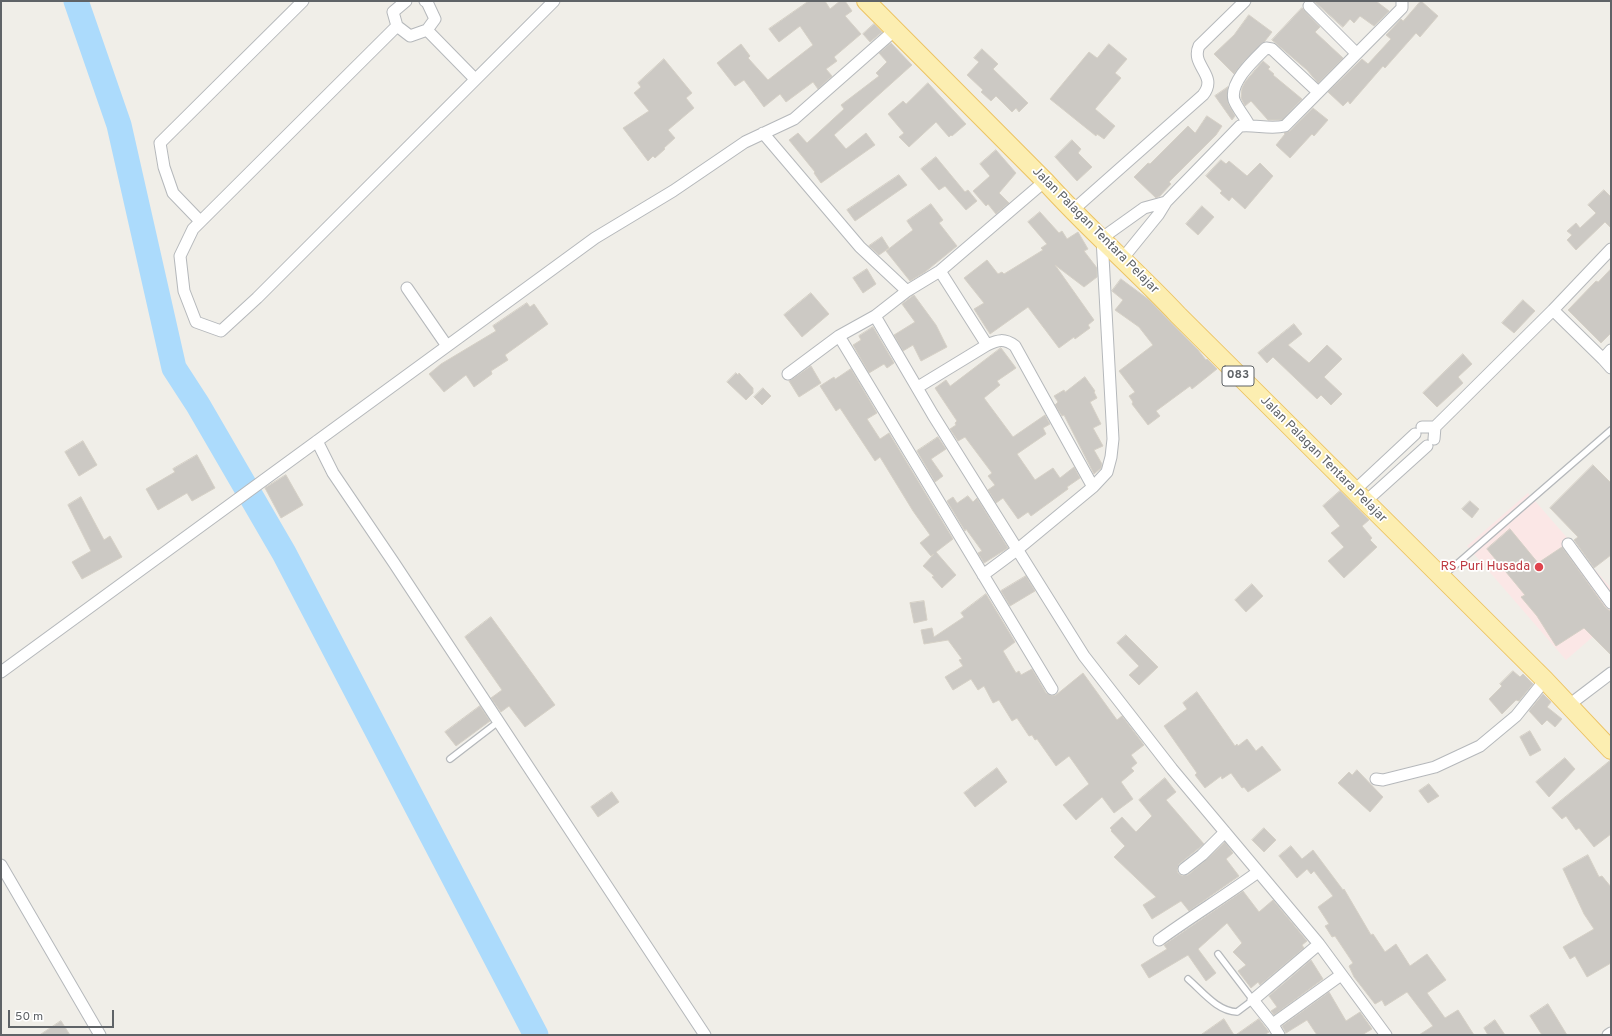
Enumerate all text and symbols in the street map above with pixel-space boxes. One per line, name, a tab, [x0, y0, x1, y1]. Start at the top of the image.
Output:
street label: Jalan Palagan Tentara Pelajar	[1028, 164, 1162, 298]
road number: 083	[1222, 366, 1254, 386]
street label: Jalan Palagan Tentara Pelajar	[1256, 393, 1390, 527]
place label: RS Puri Husada	[1440, 559, 1530, 575]
marker: RS Puri Husada	[1533, 561, 1545, 573]
scale bar	[10, 1002, 116, 1028]
text: 50 m	[15, 1009, 43, 1025]

